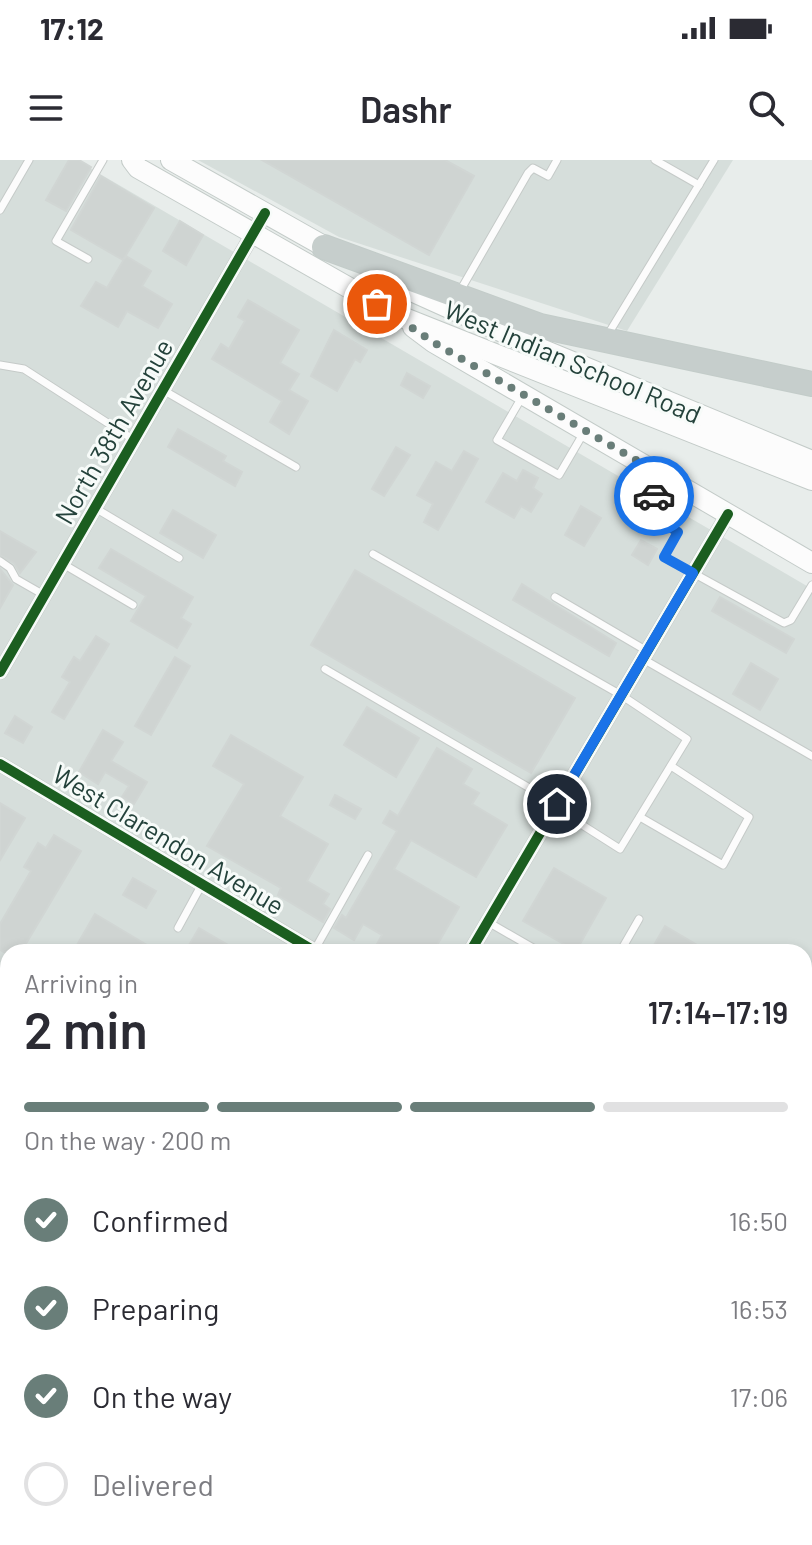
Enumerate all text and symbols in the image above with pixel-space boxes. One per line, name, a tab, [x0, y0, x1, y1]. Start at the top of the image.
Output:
text: 17:12	[40, 10, 104, 46]
icon: menu	[24, 86, 68, 130]
icon: search	[744, 86, 788, 130]
text: Dashr	[360, 87, 452, 130]
pin	[343, 270, 411, 338]
icon: bag	[355, 282, 399, 326]
street label: West Indian School Road	[440, 293, 706, 429]
street label: North 38th Avenue	[47, 333, 179, 529]
courier	[614, 456, 694, 536]
icon: car	[632, 474, 676, 518]
street label: West Clarendon Avenue	[48, 758, 290, 920]
pin	[523, 770, 591, 838]
icon: home	[535, 782, 579, 826]
text: Arriving in	[24, 967, 138, 998]
text: 17:14–17:19	[648, 994, 788, 1030]
text: 2 min	[24, 997, 148, 1059]
text: On the way · 200 m	[24, 1124, 231, 1155]
icon: check	[24, 1198, 68, 1242]
text: Confirmed	[92, 1202, 229, 1238]
text: 16:50	[729, 1205, 788, 1236]
icon: check	[24, 1286, 68, 1330]
text: Preparing	[92, 1290, 219, 1326]
text: 16:53	[730, 1293, 788, 1324]
icon: check	[24, 1374, 68, 1418]
text: On the way	[92, 1378, 232, 1414]
text: 17:06	[730, 1381, 788, 1412]
text: Delivered	[92, 1466, 214, 1502]

